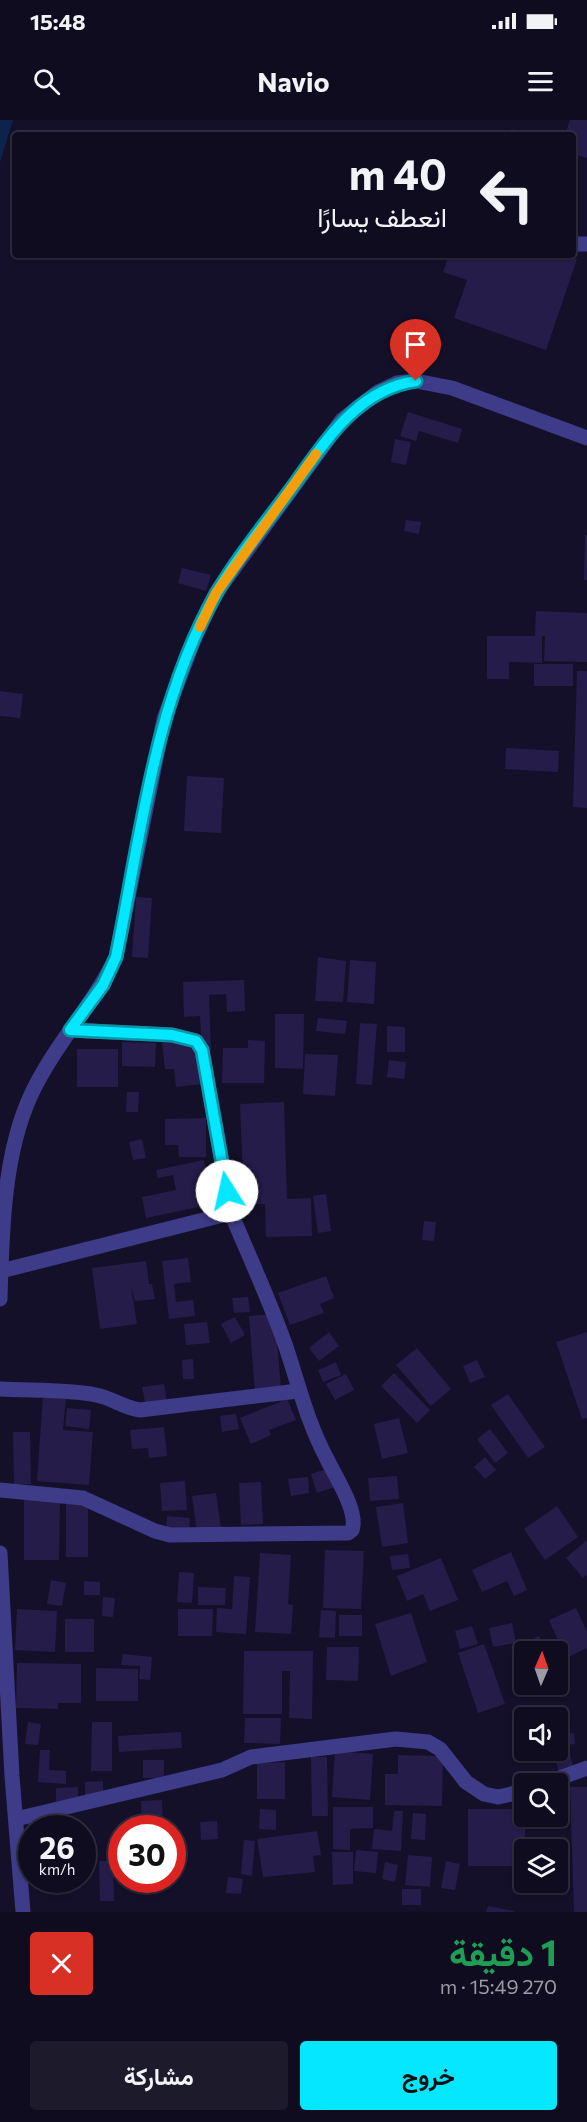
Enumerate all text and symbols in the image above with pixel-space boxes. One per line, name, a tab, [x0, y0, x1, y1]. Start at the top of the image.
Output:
text: 15:48	[30, 8, 86, 35]
icon: search	[30, 65, 63, 98]
text: Navio	[257, 65, 330, 98]
icon: menu	[524, 65, 557, 98]
text: 40 m	[349, 147, 447, 199]
icon: left	[468, 156, 546, 234]
text: انعطف يسارًا	[317, 200, 447, 233]
pin	[390, 319, 441, 381]
icon: arrive	[399, 328, 432, 361]
position arrow	[195, 1159, 259, 1223]
north arrow	[514, 1641, 568, 1695]
map controls	[514, 1641, 568, 1893]
button: sound	[514, 1707, 568, 1761]
button: search	[514, 1773, 568, 1827]
speed limit sign: 30	[108, 1815, 186, 1893]
text: 26	[39, 1828, 75, 1865]
button: layers	[514, 1839, 568, 1893]
text: km/h	[39, 1860, 75, 1878]
text: 1 دقيقة	[449, 1929, 557, 1973]
button: close	[30, 1932, 93, 1995]
text: 270 m · 15:49	[440, 1974, 557, 1998]
button: مشاركة	[30, 2041, 288, 2110]
button: خروج	[300, 2041, 557, 2110]

